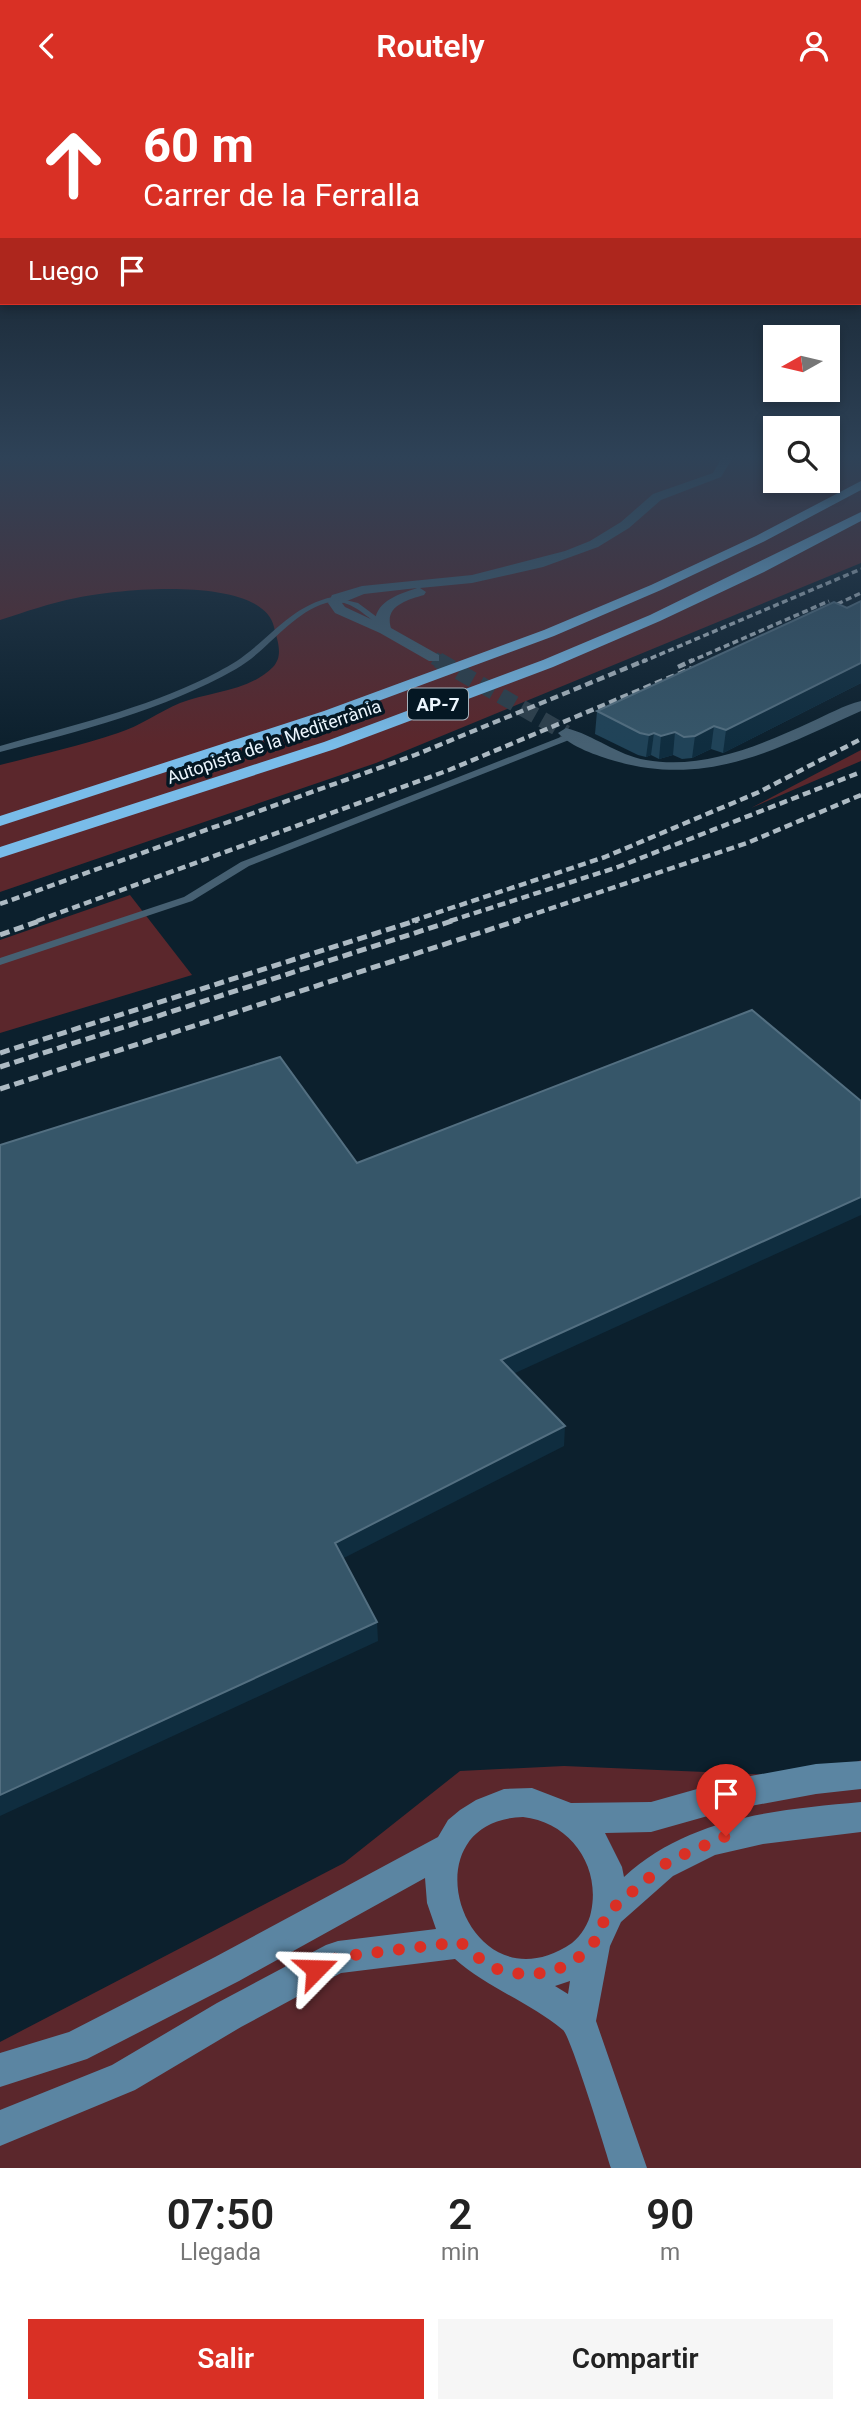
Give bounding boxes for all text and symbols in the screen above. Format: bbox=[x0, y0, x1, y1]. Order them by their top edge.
icon: back bbox=[28, 27, 66, 65]
text: Routely bbox=[376, 27, 485, 65]
icon: person bbox=[795, 27, 833, 65]
text: 60 m bbox=[143, 117, 254, 174]
icon: ahead bbox=[28, 119, 119, 210]
text: Carrer de la Ferralla bbox=[143, 176, 420, 214]
icon: arrive bbox=[113, 252, 151, 290]
text: Luego bbox=[28, 256, 99, 286]
north arrow bbox=[763, 325, 840, 403]
map controls bbox=[763, 325, 840, 493]
button: search bbox=[763, 416, 840, 493]
road number: AP-7 bbox=[408, 689, 468, 719]
street label: Autopista de la Mediterrània bbox=[164, 695, 384, 788]
pin bbox=[696, 1764, 756, 1836]
icon: arrive bbox=[707, 1775, 745, 1813]
position arrow bbox=[279, 1932, 353, 2006]
text: 07:50 bbox=[167, 2190, 274, 2239]
text: 2 bbox=[448, 2190, 472, 2239]
text: 90 bbox=[646, 2190, 694, 2239]
text: Llegada bbox=[180, 2239, 261, 2266]
text: min bbox=[441, 2239, 479, 2266]
text: m bbox=[660, 2239, 680, 2266]
button: Salir bbox=[28, 2319, 424, 2399]
button: Compartir bbox=[438, 2319, 833, 2399]

